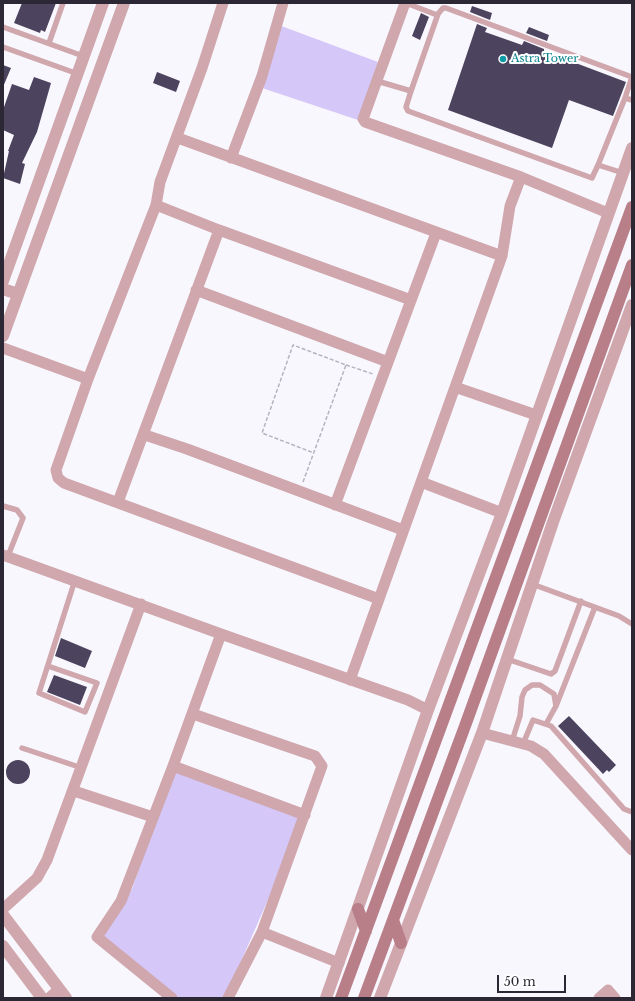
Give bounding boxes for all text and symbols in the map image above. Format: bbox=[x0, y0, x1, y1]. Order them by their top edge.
place label: Astra Tower bbox=[511, 52, 578, 66]
marker: Astra Tower bbox=[498, 54, 508, 64]
scale bar bbox=[499, 967, 568, 993]
text: 50 m bbox=[504, 974, 536, 989]

